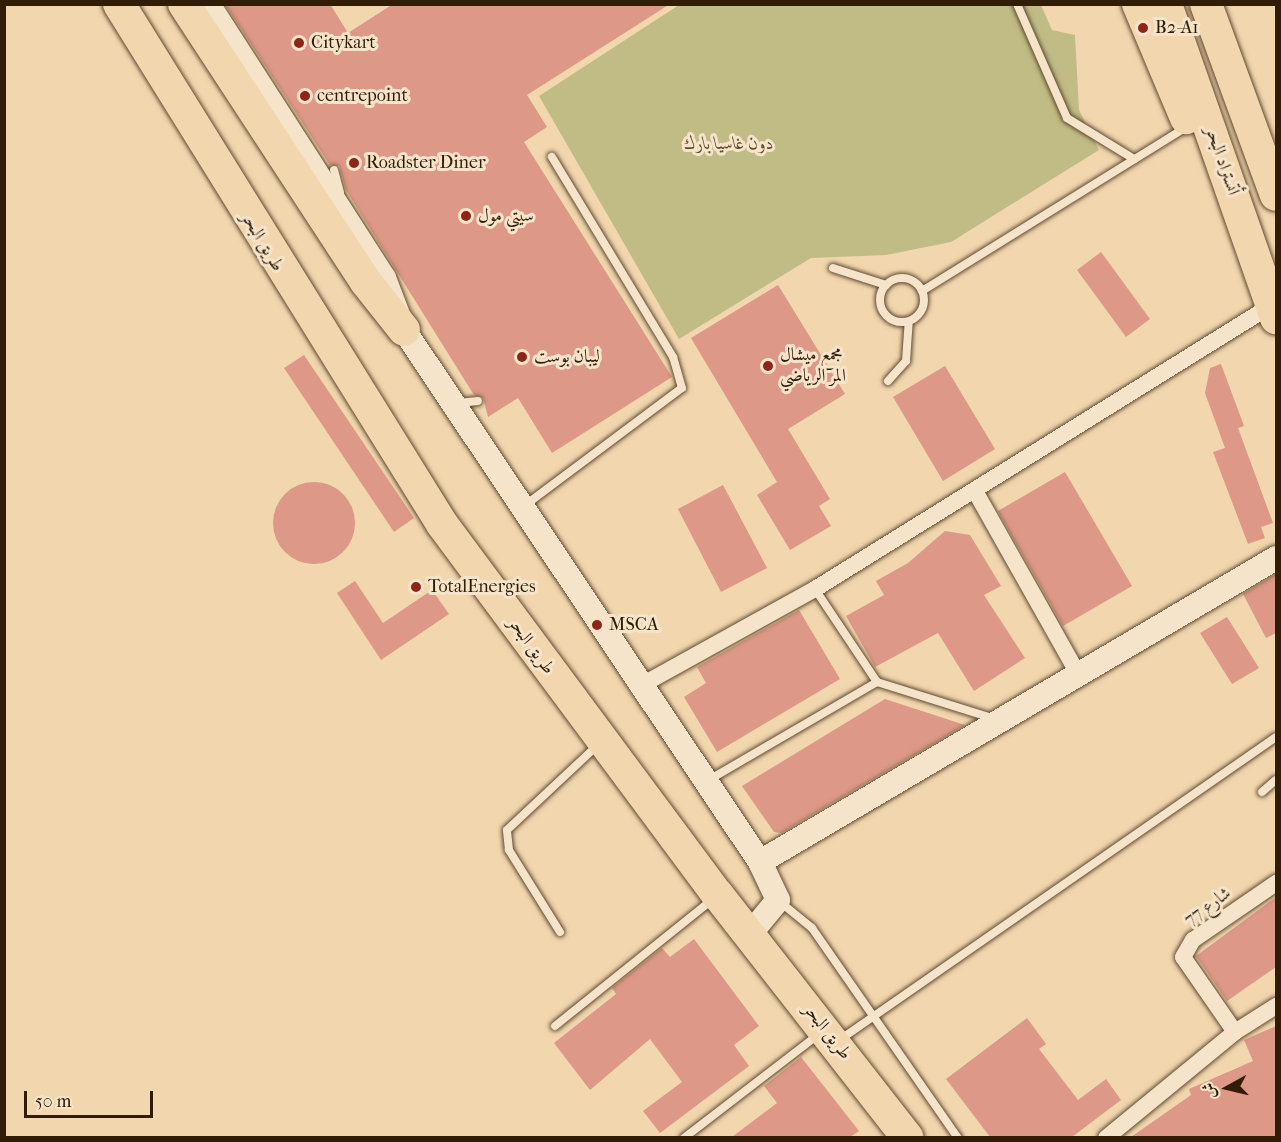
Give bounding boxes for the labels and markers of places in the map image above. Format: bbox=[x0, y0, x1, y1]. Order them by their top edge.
place label: B2-A1 bbox=[1155, 17, 1199, 39]
marker: B2-A1 bbox=[1136, 21, 1150, 35]
place label: Citykart bbox=[311, 32, 376, 54]
marker: Citykart bbox=[292, 36, 306, 50]
place label: centrepoint bbox=[317, 85, 408, 107]
marker: centrepoint bbox=[298, 89, 312, 103]
place label: Roadster Diner bbox=[366, 152, 486, 174]
marker: Roadster Diner bbox=[347, 156, 361, 170]
place label: سيتي مول bbox=[478, 205, 534, 227]
marker: سيتي مول bbox=[459, 209, 473, 223]
place label: مجمع ميشال المر الرياضي bbox=[780, 345, 846, 388]
place label: ليبان بوست bbox=[534, 346, 600, 368]
marker: ليبان بوست bbox=[515, 350, 529, 364]
marker: مجمع ميشال المر الرياضي bbox=[761, 359, 775, 373]
place label: TotalEnergies bbox=[428, 576, 536, 598]
marker: TotalEnergies bbox=[409, 580, 423, 594]
place label: MSCA bbox=[609, 614, 659, 636]
marker: MSCA bbox=[590, 618, 604, 632]

